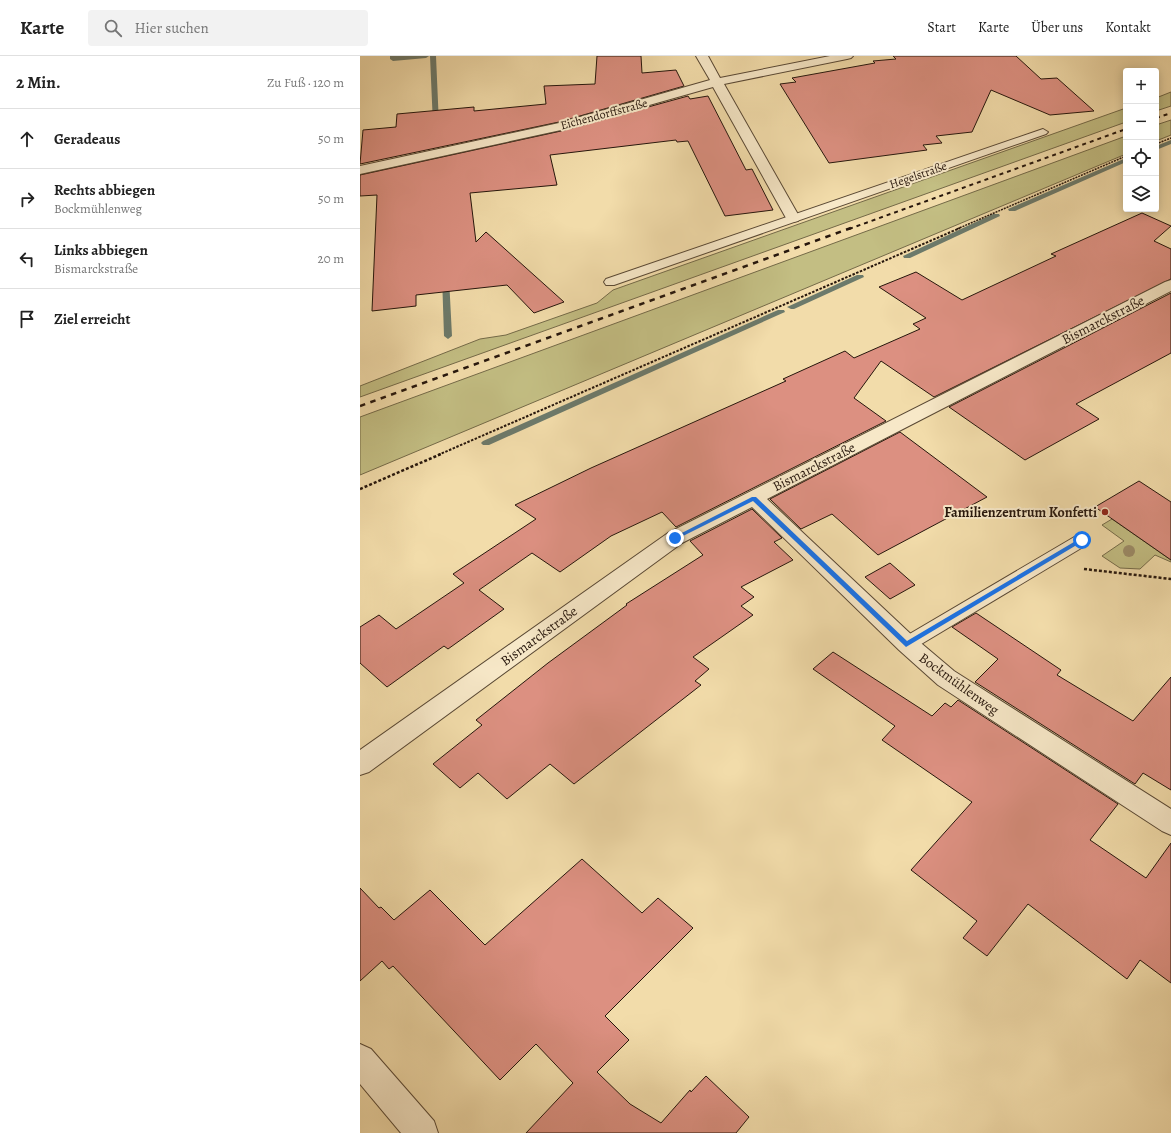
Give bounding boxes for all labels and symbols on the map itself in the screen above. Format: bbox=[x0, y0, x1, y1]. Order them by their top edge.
street label: Eichendorffstraße bbox=[559, 95, 649, 133]
street label: Hegelstraße bbox=[887, 158, 949, 192]
street label: Bismarckstraße bbox=[1058, 291, 1148, 349]
street label: Bismarckstraße bbox=[769, 438, 859, 496]
place label: Familienzentrum Konfetti bbox=[944, 503, 1097, 522]
marker: Familienzentrum Konfetti bbox=[1100, 507, 1110, 517]
route end bbox=[666, 529, 684, 547]
route start bbox=[1073, 531, 1091, 549]
street label: Bismarckstraße bbox=[497, 602, 581, 670]
street label: Bockmühlenweg bbox=[915, 648, 1003, 720]

